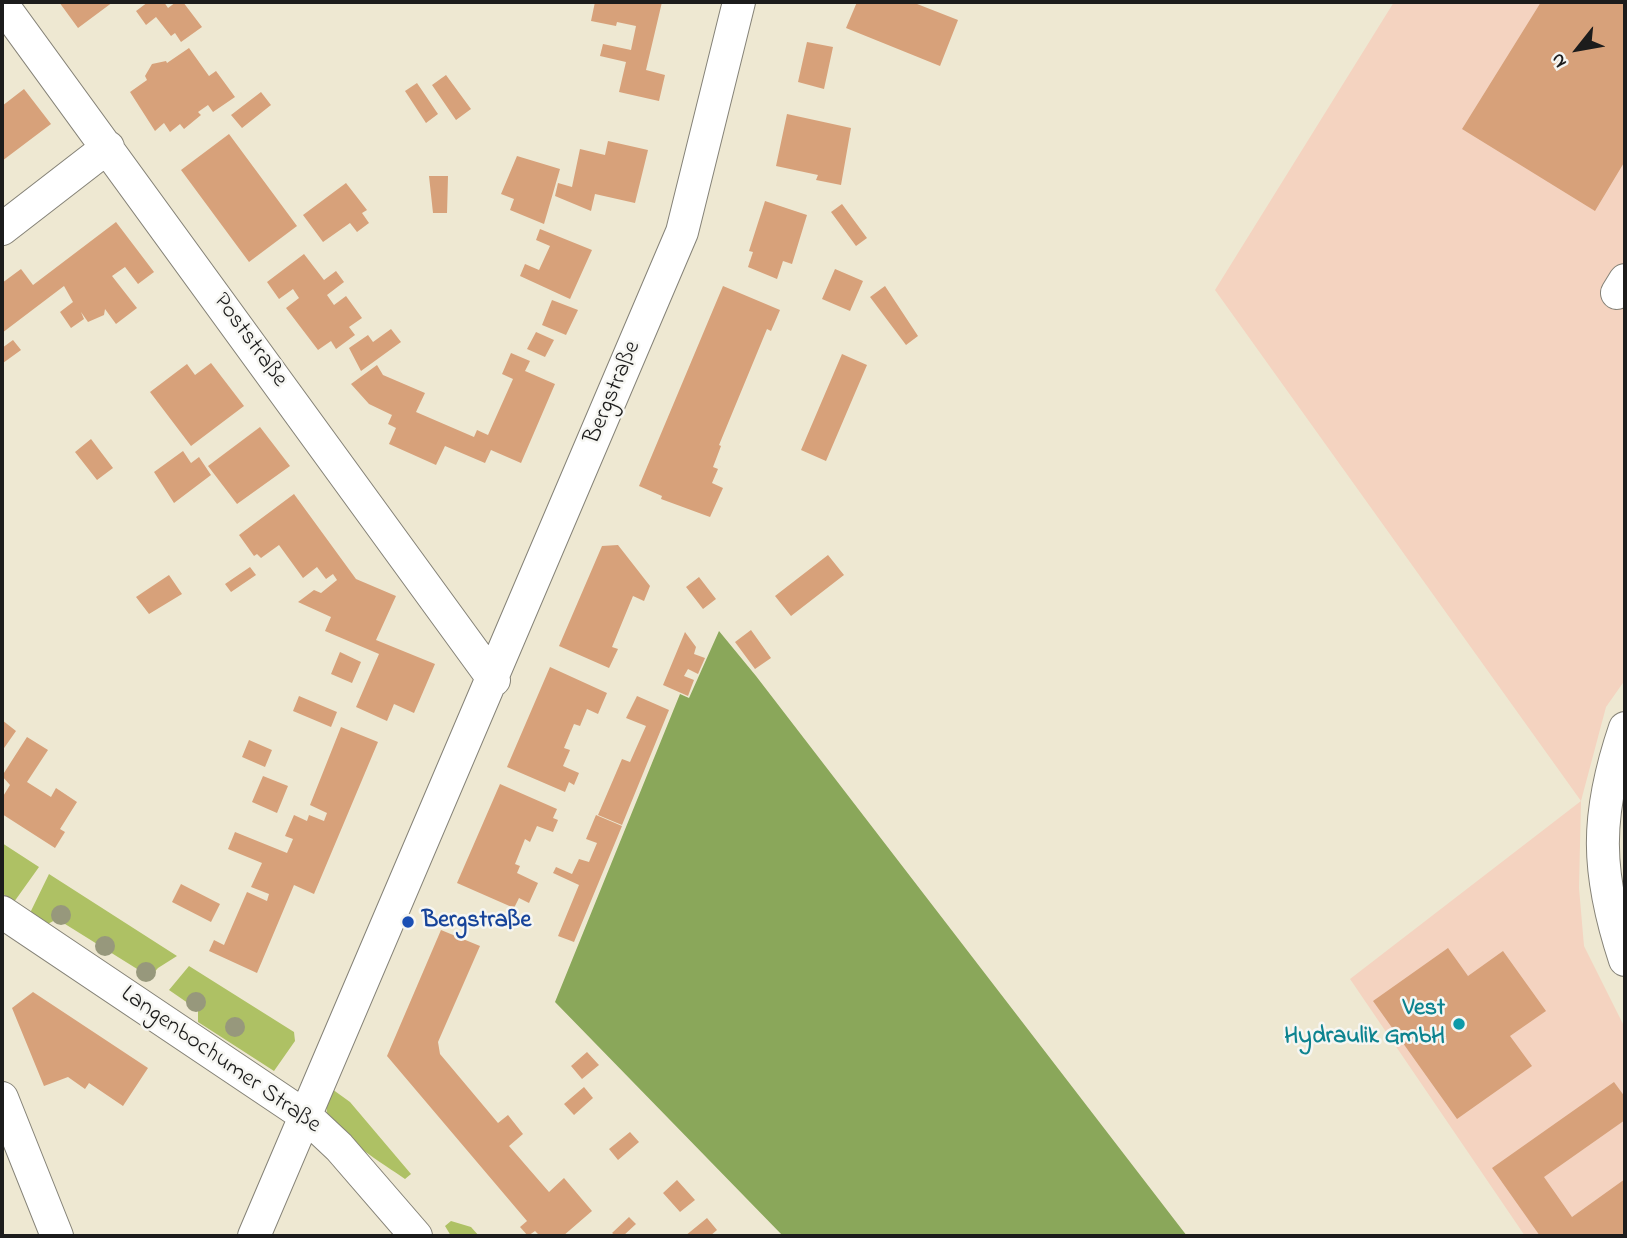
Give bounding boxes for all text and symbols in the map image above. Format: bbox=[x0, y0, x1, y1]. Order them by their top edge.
north arrow bbox=[1543, 14, 1613, 84]
text: N bbox=[1545, 48, 1574, 73]
street label: Poststraße bbox=[205, 288, 293, 394]
street label: Bergstraße bbox=[579, 337, 649, 449]
place label: Bergstraße bbox=[422, 908, 531, 936]
marker: Bergstraße bbox=[400, 914, 416, 930]
street label: Langenbochumer Straße bbox=[114, 981, 326, 1141]
place label: Vest Hydraulik GmbH bbox=[1284, 996, 1445, 1052]
marker: Vest Hydraulik GmbH bbox=[1451, 1016, 1467, 1032]

